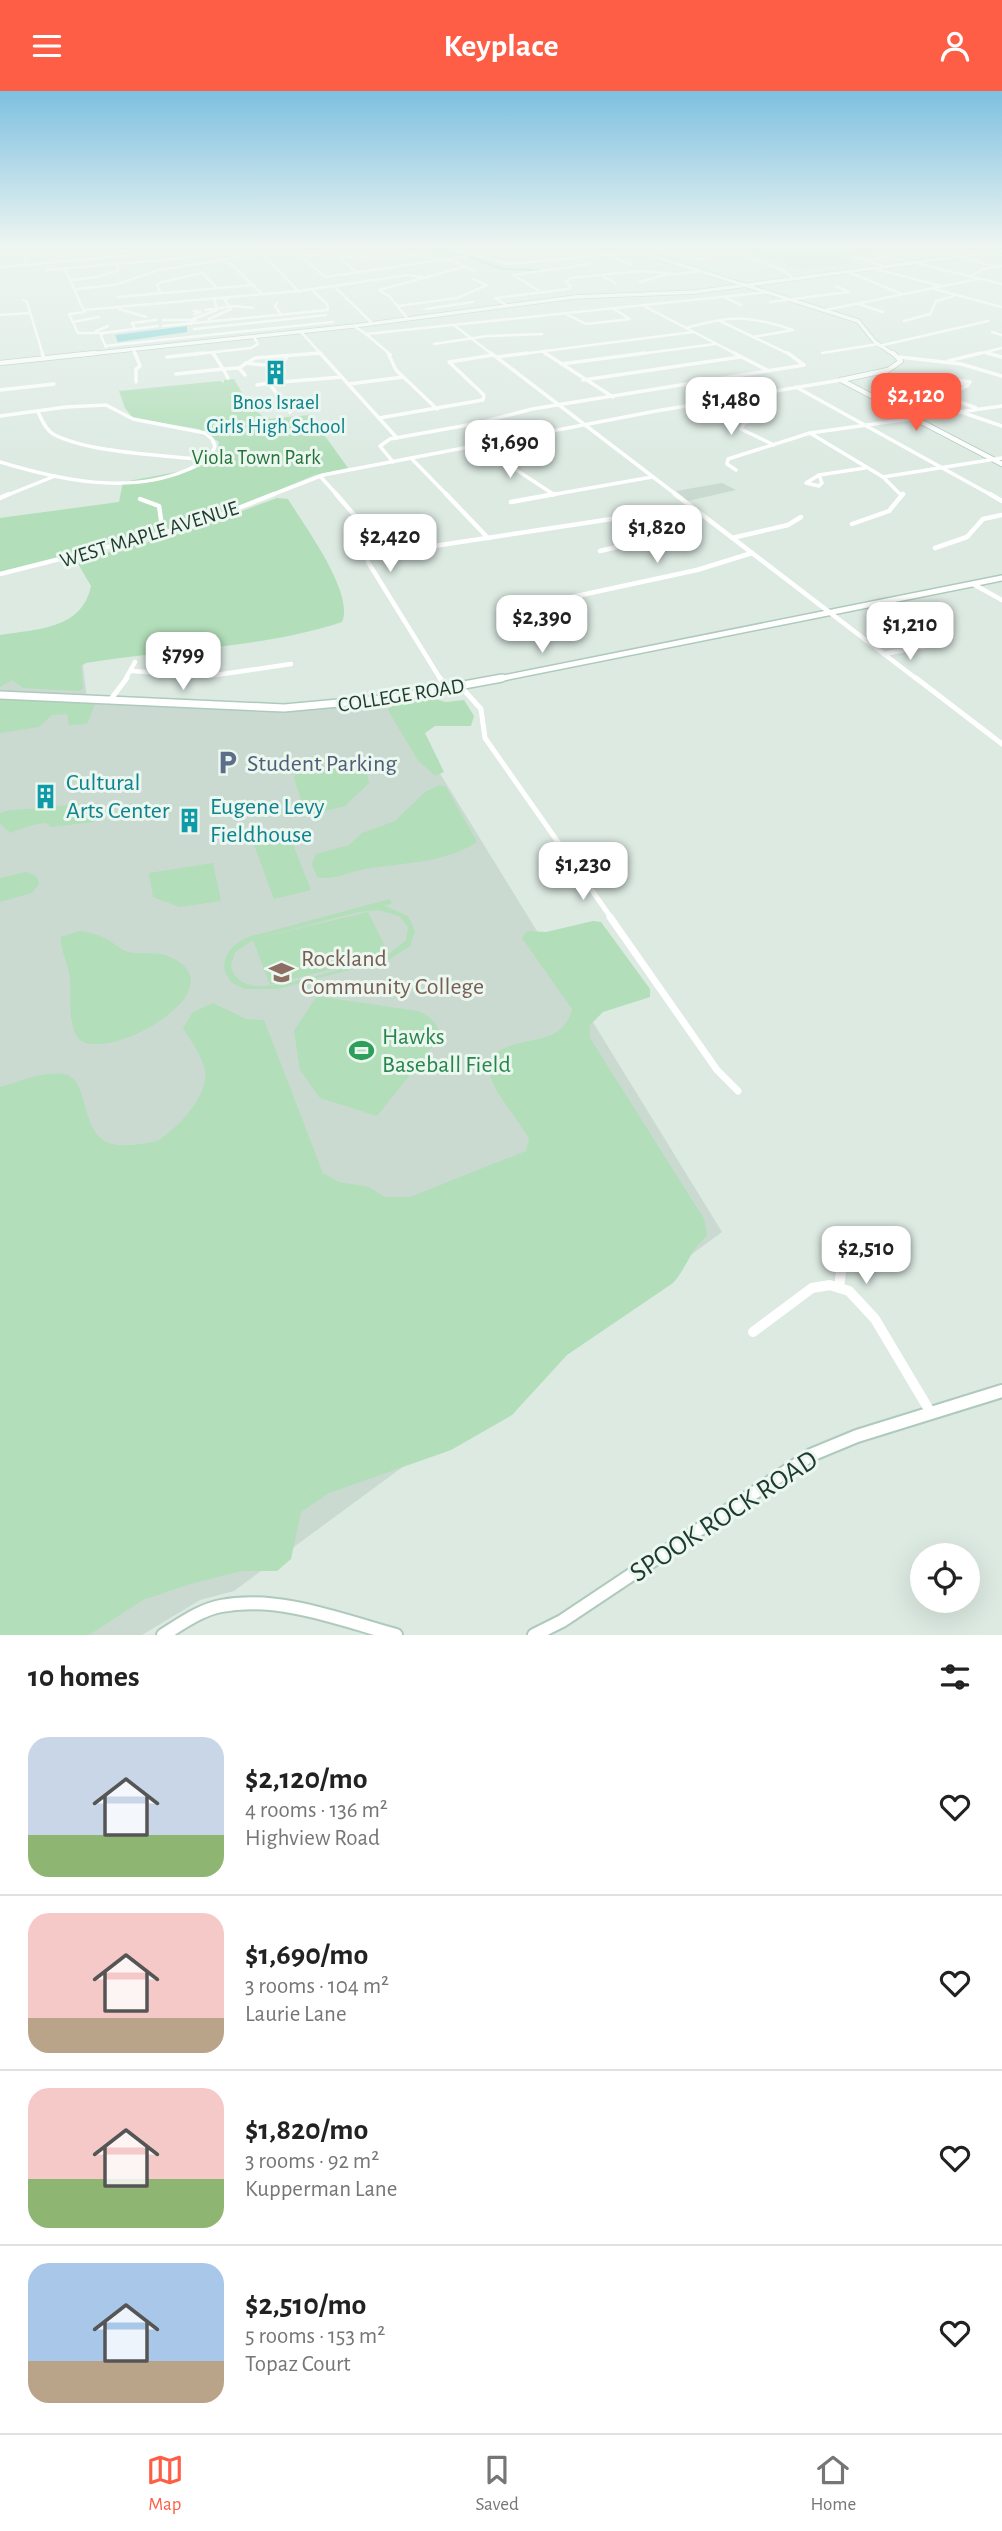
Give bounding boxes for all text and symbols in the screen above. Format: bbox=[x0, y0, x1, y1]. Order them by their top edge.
icon: menu bbox=[28, 27, 66, 65]
icon: person bbox=[936, 27, 974, 65]
text: Keyplace bbox=[443, 30, 559, 62]
building icon: Bnos Israel Girls High School bbox=[262, 359, 290, 387]
pin: $2,120 bbox=[859, 373, 973, 433]
pin: $1,480 bbox=[674, 377, 788, 437]
text: $2,120 bbox=[887, 384, 945, 407]
text: $1,480 bbox=[702, 388, 760, 411]
place label: Bnos Israel Girls High School bbox=[206, 392, 346, 437]
pin: $1,690 bbox=[453, 421, 567, 480]
text: $1,690 bbox=[481, 431, 539, 454]
park label: Viola Town Park bbox=[191, 447, 321, 468]
street label: WEST MAPLE AVENUE bbox=[57, 497, 241, 572]
pin: $1,820 bbox=[600, 505, 714, 565]
pin: $2,420 bbox=[333, 515, 447, 574]
text: $1,820 bbox=[628, 516, 686, 539]
text: $2,420 bbox=[360, 525, 420, 548]
pin: $2,390 bbox=[485, 595, 599, 655]
pin: $1,210 bbox=[853, 603, 967, 662]
text: $2,390 bbox=[512, 606, 572, 629]
text: $1,210 bbox=[883, 613, 938, 636]
pin: $799 bbox=[142, 633, 224, 692]
text: $799 bbox=[162, 643, 204, 666]
street label: COLLEGE ROAD bbox=[336, 675, 466, 716]
parking icon: Student Parking bbox=[213, 749, 241, 777]
place label: Student Parking bbox=[247, 752, 397, 776]
place label: Cultural Arts Center bbox=[66, 771, 170, 823]
building icon: Cultural Arts Center bbox=[32, 782, 60, 810]
place label: Eugene Levy Fieldhouse bbox=[210, 795, 325, 847]
building icon: Eugene Levy Fieldhouse bbox=[176, 806, 204, 834]
pin: $1,230 bbox=[526, 843, 640, 902]
text: $1,230 bbox=[555, 853, 611, 876]
place label: Rockland Community College bbox=[301, 947, 484, 999]
school or university icon: Rockland Community College bbox=[267, 958, 295, 986]
place label: Hawks Baseball Field bbox=[382, 1025, 511, 1077]
sports icon: Hawks Baseball Field bbox=[348, 1036, 376, 1064]
pin: $2,510 bbox=[809, 1227, 923, 1286]
text: $2,510 bbox=[838, 1237, 894, 1260]
street label: SPOOK ROCK ROAD bbox=[625, 1446, 823, 1588]
map controls bbox=[910, 1543, 980, 1613]
button: locate bbox=[910, 1543, 980, 1613]
icon: filters bbox=[936, 1658, 974, 1696]
text: 10 homes bbox=[28, 1662, 139, 1692]
text: $2,120/mo bbox=[245, 1764, 368, 1794]
icon: home bbox=[84, 1765, 168, 1849]
icon: heart bbox=[936, 1788, 974, 1826]
text: 4 rooms · 136 m² bbox=[245, 1799, 388, 1822]
text: Highview Road bbox=[245, 1827, 380, 1850]
text: $1,690/mo bbox=[245, 1940, 368, 1970]
icon: home bbox=[84, 1941, 168, 2025]
icon: heart bbox=[936, 1964, 974, 2002]
text: 3 rooms · 104 m² bbox=[245, 1975, 389, 1998]
text: Laurie Lane bbox=[245, 2003, 347, 2026]
text: $1,820/mo bbox=[245, 2115, 368, 2145]
icon: home bbox=[84, 2116, 168, 2200]
icon: heart bbox=[936, 2139, 974, 2177]
text: 3 rooms · 92 m² bbox=[245, 2150, 379, 2173]
text: Kupperman Lane bbox=[245, 2178, 397, 2201]
text: $2,510/mo bbox=[245, 2290, 366, 2320]
icon: home bbox=[84, 2291, 168, 2375]
icon: heart bbox=[936, 2314, 974, 2352]
text: 5 rooms · 153 m² bbox=[245, 2325, 385, 2348]
text: Topaz Court bbox=[245, 2353, 351, 2376]
tab: Map bbox=[146, 2451, 184, 2516]
tab: Saved bbox=[475, 2451, 519, 2516]
tab: Home bbox=[810, 2451, 856, 2516]

